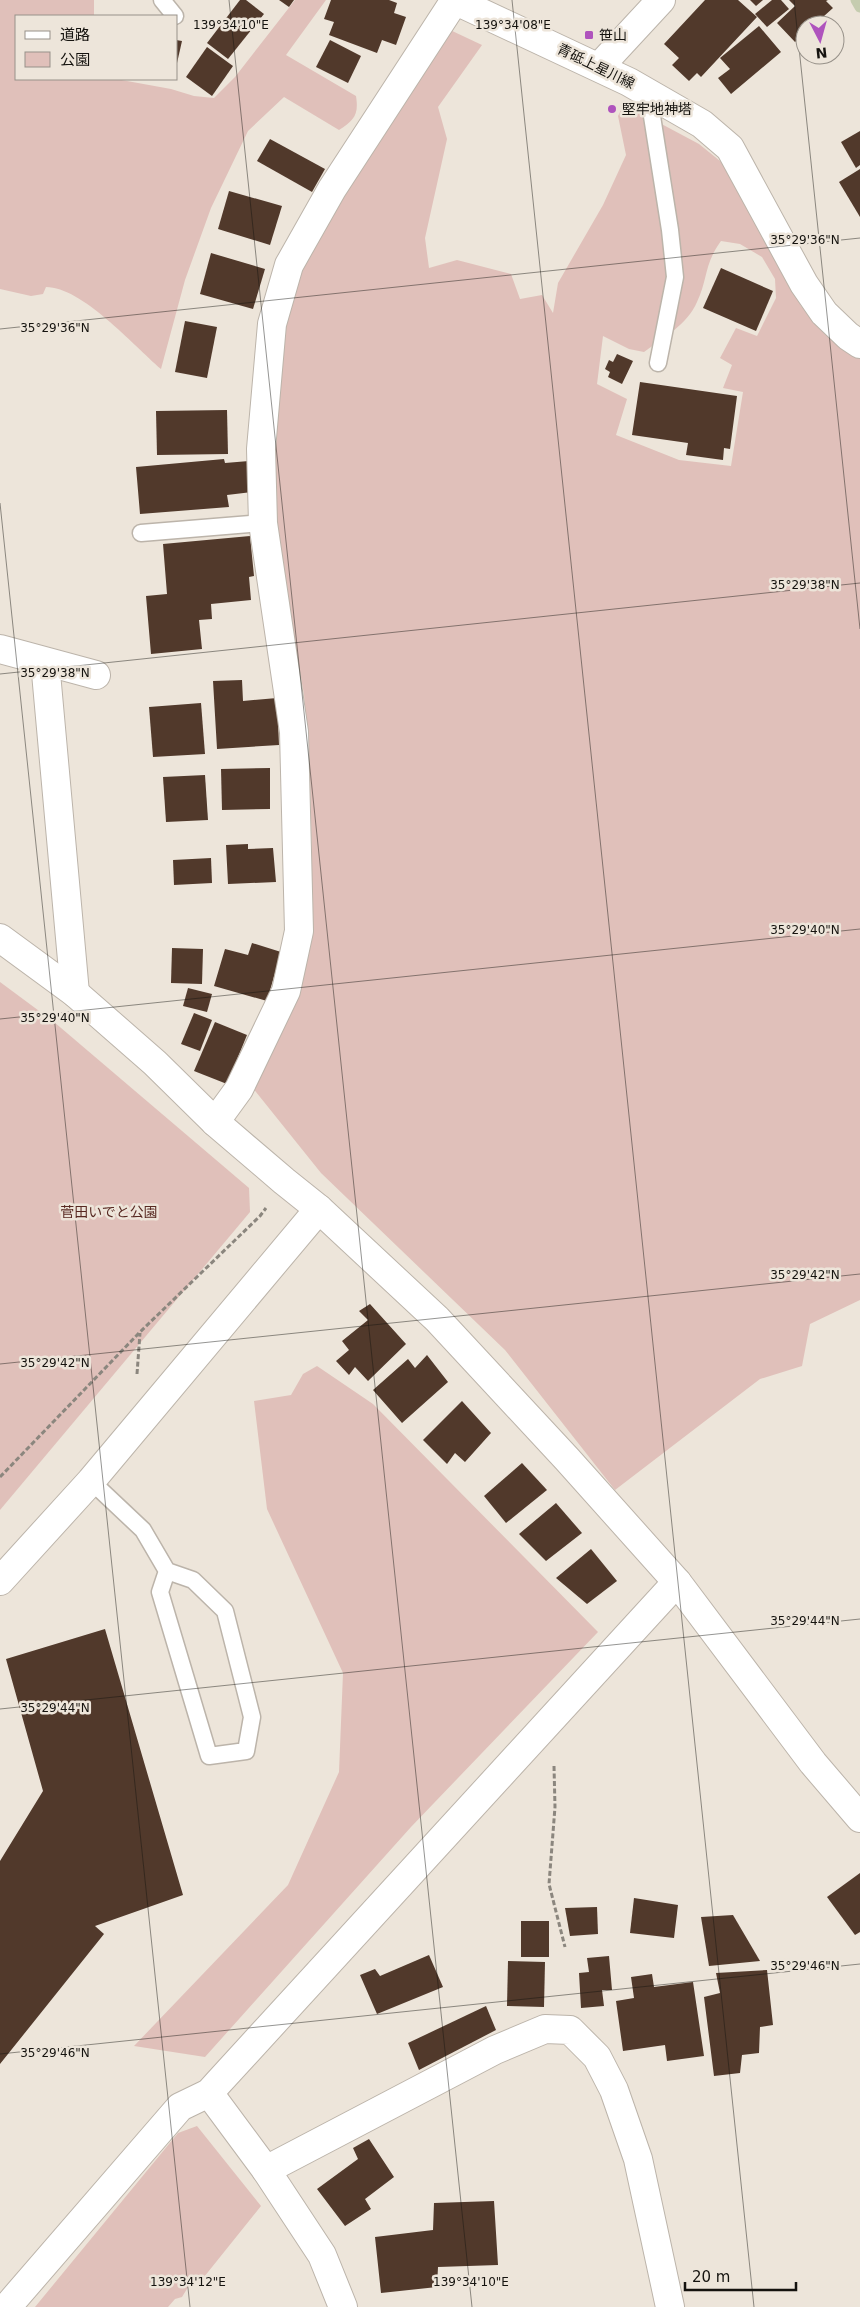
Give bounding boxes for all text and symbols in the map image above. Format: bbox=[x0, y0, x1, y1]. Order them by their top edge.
legend bbox=[15, 15, 178, 80]
north arrow bbox=[795, 15, 845, 65]
text: 139°34'10"E bbox=[193, 18, 269, 32]
text: 139°34'08"E bbox=[475, 18, 551, 32]
text: 道路 bbox=[60, 26, 90, 44]
place label: 笹山 bbox=[599, 27, 627, 43]
marker: 笹山 bbox=[583, 29, 595, 41]
street label: 青砥上星川線 bbox=[555, 40, 637, 92]
text: N bbox=[815, 44, 828, 61]
text: 公園 bbox=[60, 51, 90, 69]
place label: 堅牢地神塔 bbox=[622, 101, 692, 117]
marker: 堅牢地神塔 bbox=[606, 103, 618, 115]
text: 35°29'36"N bbox=[770, 233, 840, 247]
text: 35°29'36"N bbox=[20, 321, 90, 335]
text: 35°29'38"N bbox=[770, 578, 840, 592]
text: 35°29'38"N bbox=[20, 666, 90, 680]
text: 35°29'40"N bbox=[770, 923, 840, 937]
text: 35°29'40"N bbox=[20, 1011, 90, 1025]
park label: 菅田いでと公園 bbox=[60, 1204, 158, 1220]
text: 35°29'42"N bbox=[770, 1268, 840, 1282]
text: 35°29'42"N bbox=[20, 1356, 90, 1370]
text: 35°29'44"N bbox=[770, 1614, 840, 1628]
text: 35°29'44"N bbox=[20, 1701, 90, 1715]
text: 35°29'46"N bbox=[770, 1959, 840, 1973]
text: 35°29'46"N bbox=[20, 2046, 90, 2060]
scale bar bbox=[685, 2260, 796, 2292]
text: 20 m bbox=[692, 2268, 730, 2286]
text: 139°34'12"E bbox=[150, 2275, 226, 2289]
text: 139°34'10"E bbox=[433, 2275, 509, 2289]

